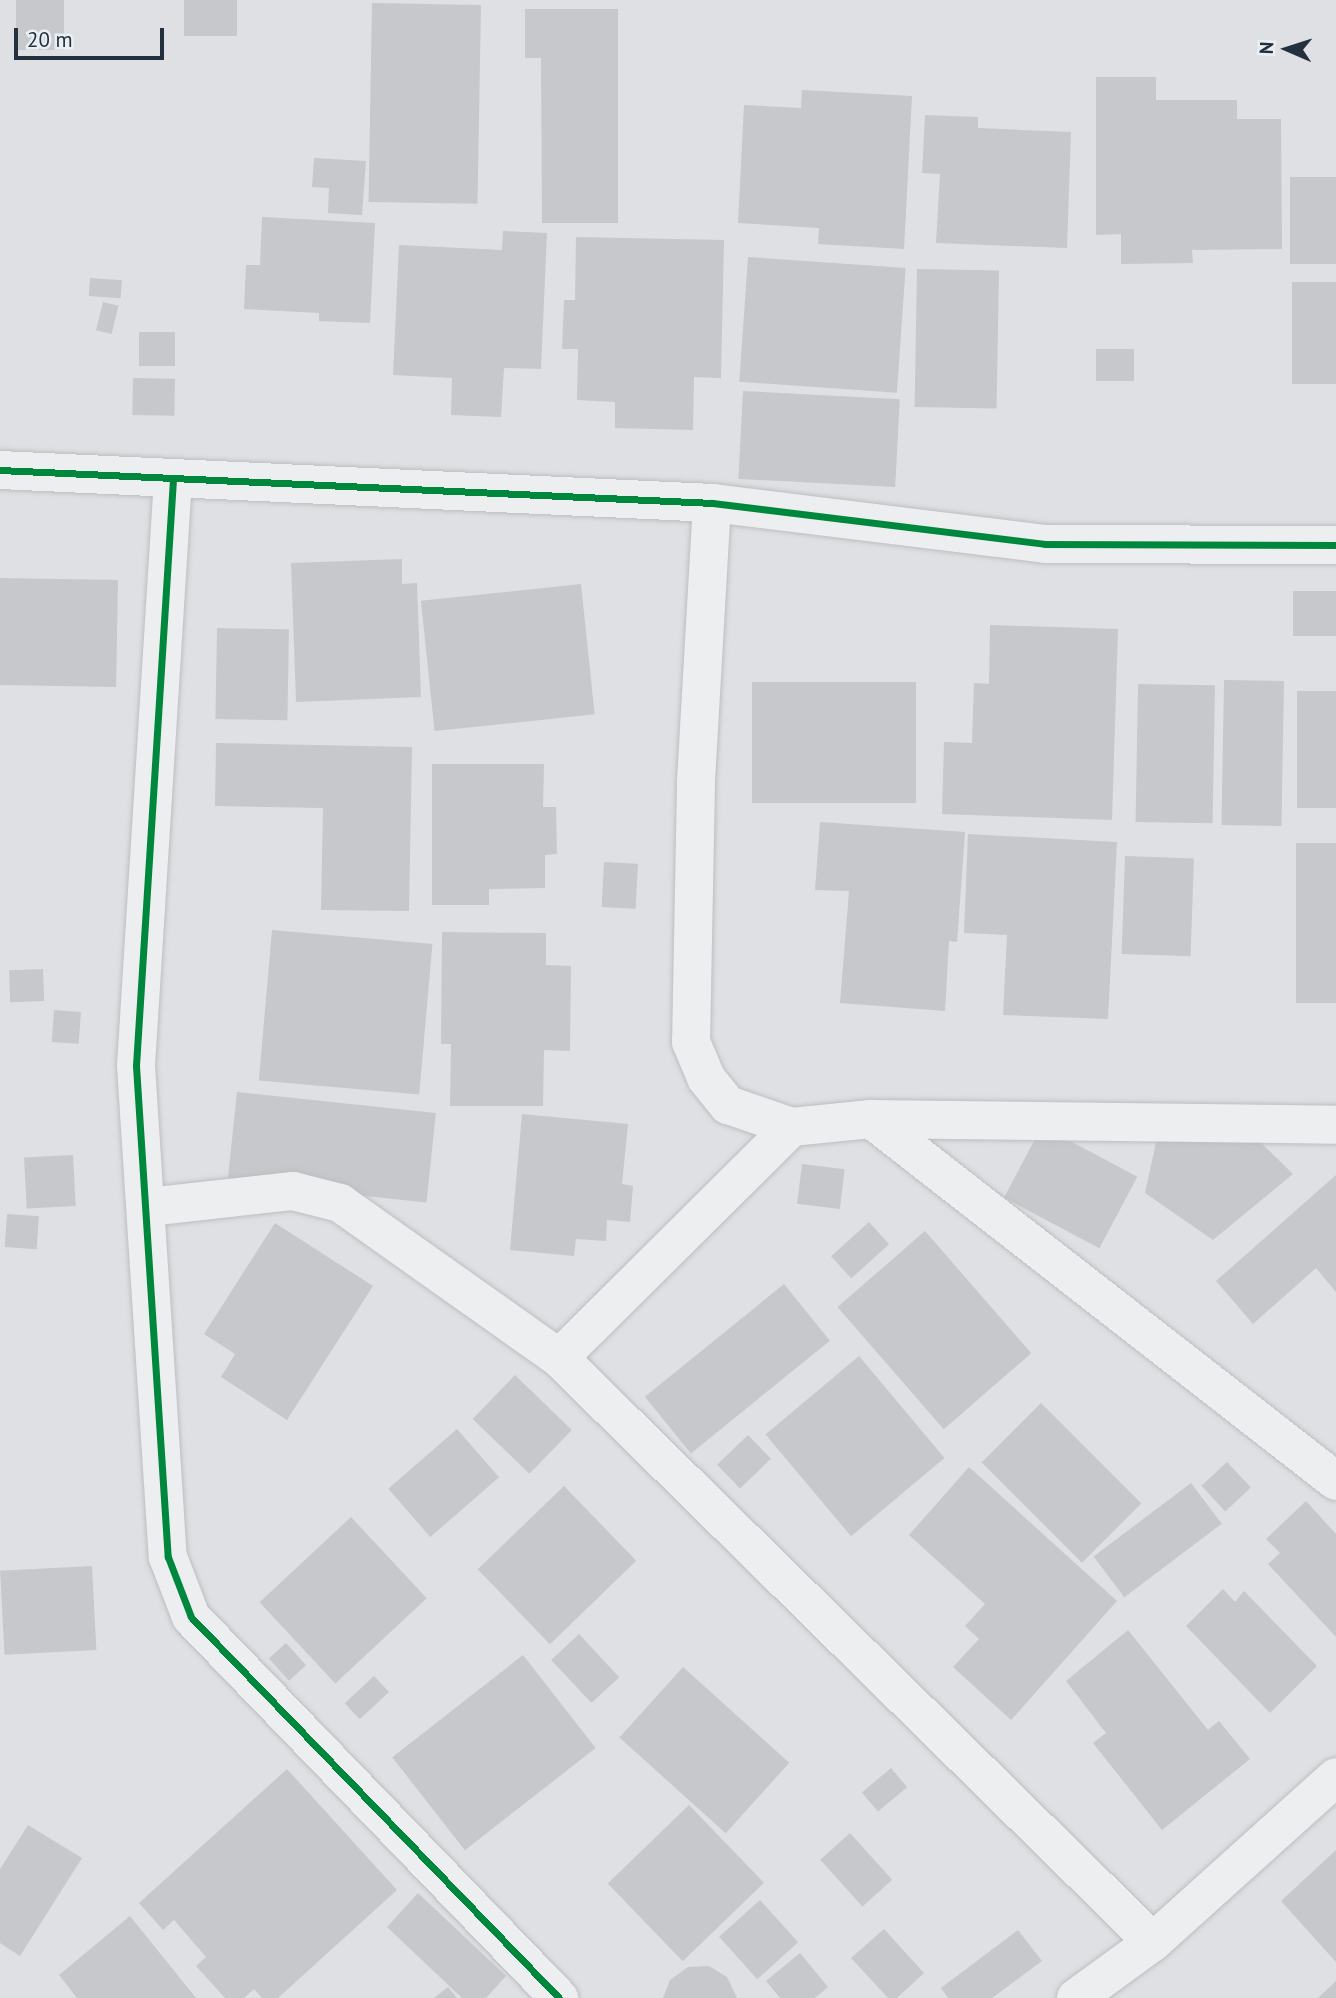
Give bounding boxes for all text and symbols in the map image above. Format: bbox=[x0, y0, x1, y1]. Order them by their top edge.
scale bar bbox=[18, 14, 168, 58]
north arrow bbox=[1252, 14, 1322, 84]
text: 20 m bbox=[27, 26, 73, 53]
text: N bbox=[1254, 41, 1278, 55]

